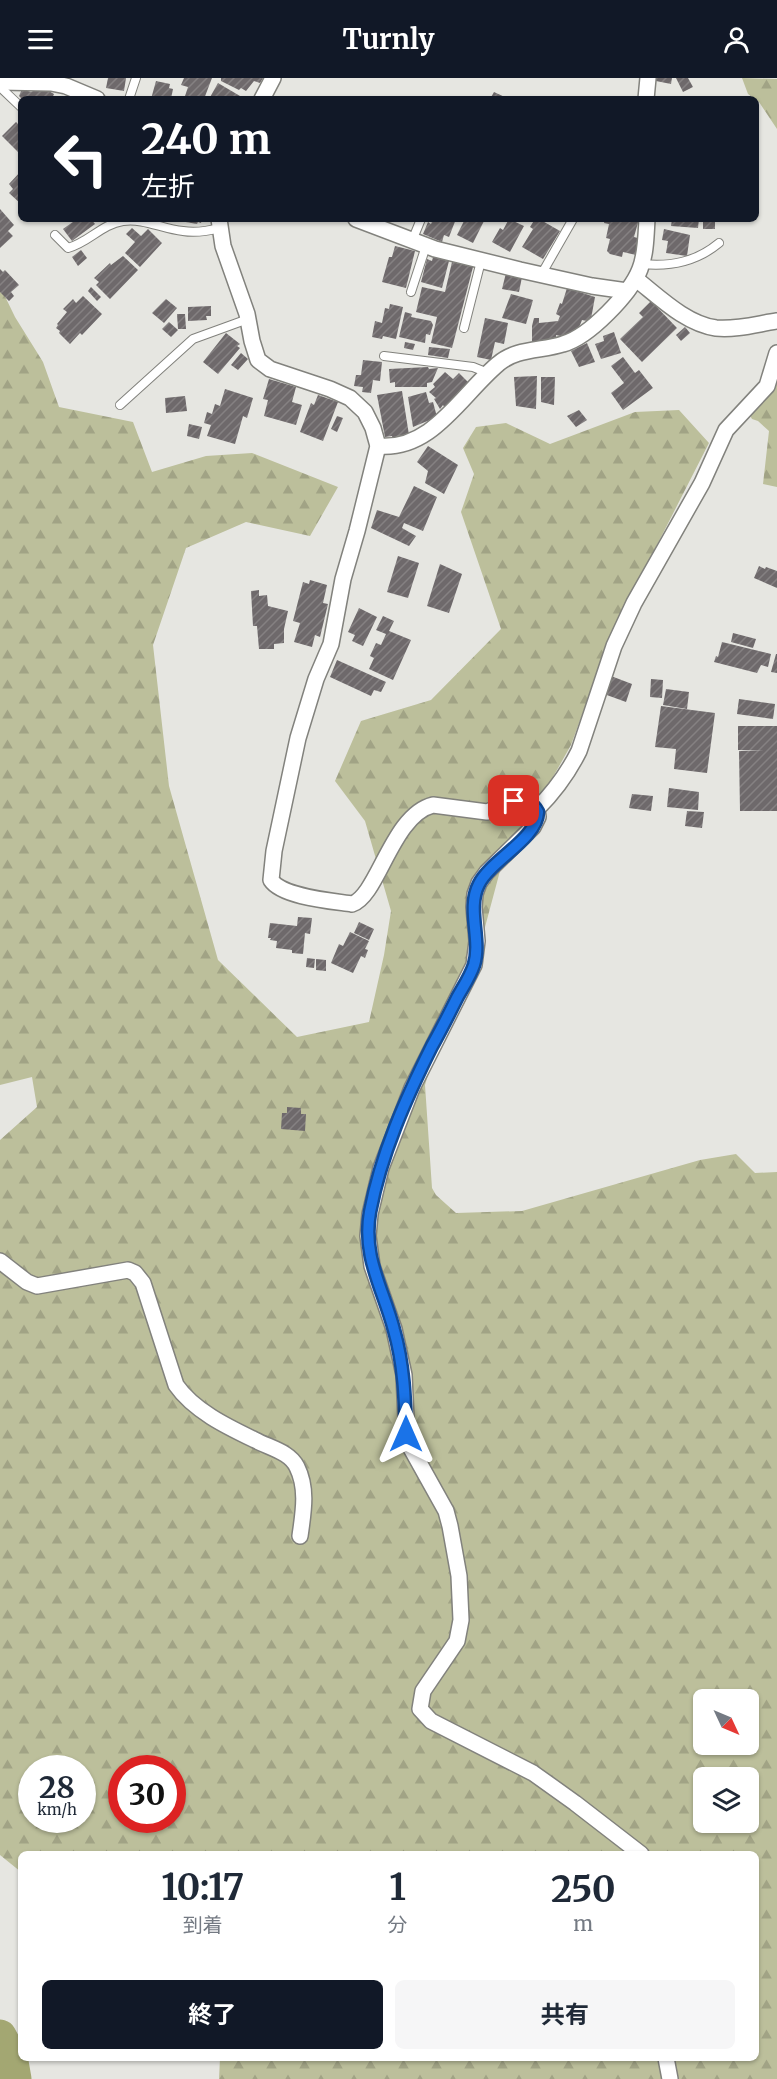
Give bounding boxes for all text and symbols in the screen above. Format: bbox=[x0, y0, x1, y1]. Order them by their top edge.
text: Turnly bbox=[343, 22, 434, 56]
icon: menu bbox=[24, 23, 57, 56]
icon: person bbox=[720, 23, 753, 56]
text: 240 m bbox=[141, 113, 271, 165]
icon: left bbox=[42, 120, 120, 198]
text: 左折 bbox=[141, 169, 195, 203]
pin bbox=[488, 775, 539, 826]
icon: arrive bbox=[497, 784, 530, 817]
position arrow bbox=[374, 1402, 438, 1466]
north arrow bbox=[693, 1689, 759, 1755]
map controls bbox=[693, 1689, 759, 1833]
speed limit sign: 30 bbox=[108, 1755, 186, 1833]
button: layers bbox=[693, 1767, 759, 1833]
text: 28 bbox=[39, 1768, 75, 1806]
text: km/h bbox=[37, 1800, 77, 1819]
text: 10:17 bbox=[161, 1865, 244, 1910]
text: 1 bbox=[389, 1865, 406, 1910]
text: 250 bbox=[551, 1867, 616, 1912]
text: m bbox=[573, 1911, 593, 1936]
text: 到着 bbox=[183, 1912, 223, 1937]
text: 分 bbox=[388, 1912, 408, 1937]
button: 終了 bbox=[42, 1980, 383, 2049]
button: 共有 bbox=[395, 1980, 735, 2049]

